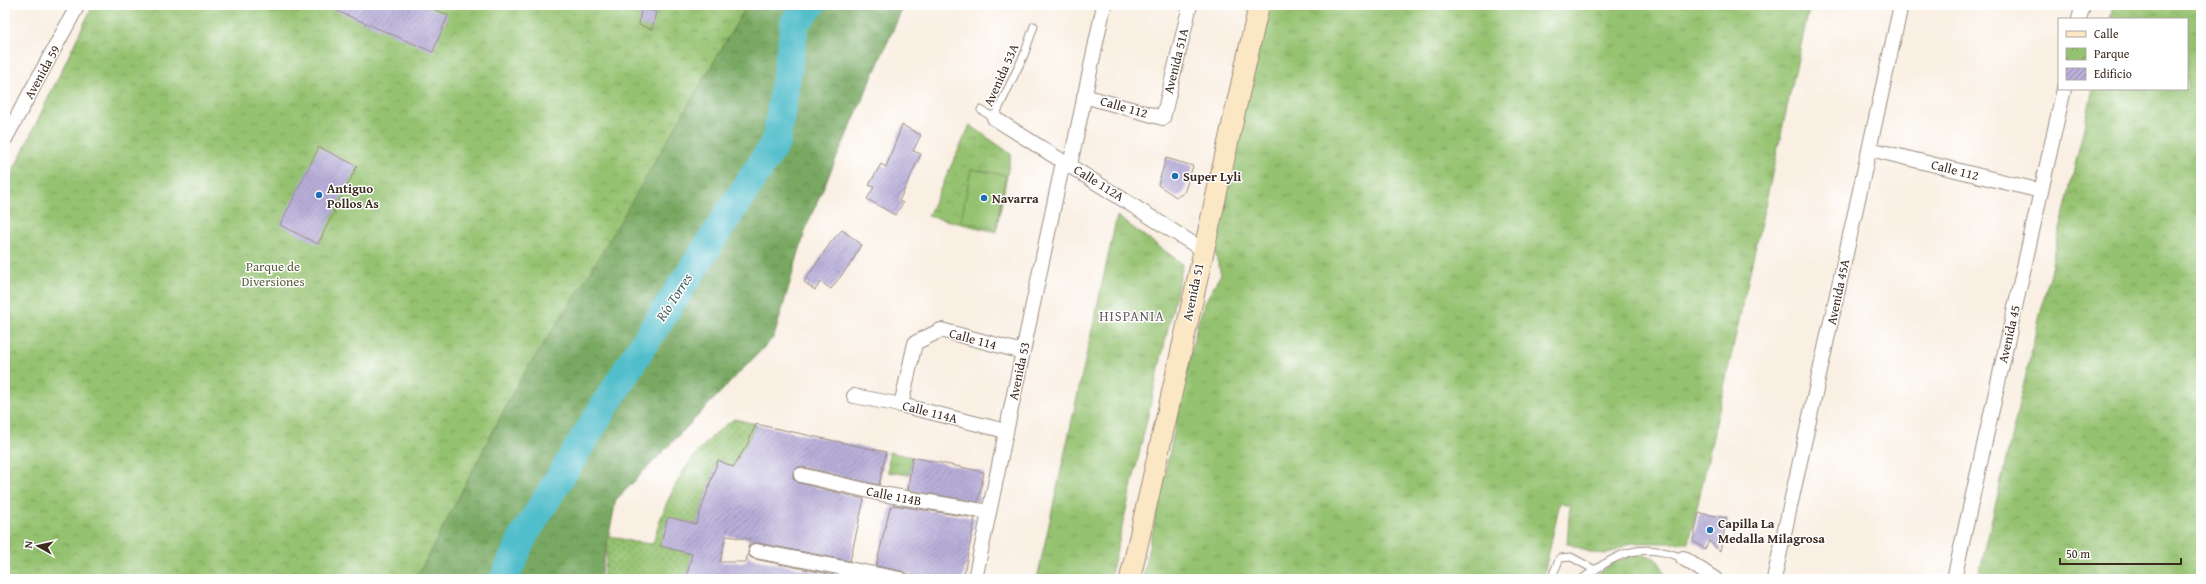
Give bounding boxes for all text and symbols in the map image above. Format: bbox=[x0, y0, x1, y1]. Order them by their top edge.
legend bbox=[2058, 18, 2188, 90]
text: Calle bbox=[2094, 25, 2119, 42]
street label: Avenida 51A bbox=[1159, 26, 1193, 96]
street label: Avenida 53A bbox=[979, 41, 1023, 109]
street label: Avenida 59 bbox=[19, 42, 65, 102]
text: Parque bbox=[2094, 45, 2130, 62]
text: Edificio bbox=[2094, 65, 2132, 82]
street label: Calle 112 bbox=[1098, 91, 1150, 123]
street label: Calle 112 bbox=[1929, 155, 1981, 185]
street label: Calle 112A bbox=[1070, 160, 1128, 206]
place label: Super Lyli bbox=[1183, 167, 1241, 186]
marker: Super Lyli bbox=[1170, 171, 1180, 181]
place label: Antiguo Pollos As bbox=[327, 179, 379, 213]
place label: Navarra bbox=[992, 189, 1039, 208]
marker: Antiguo Pollos As bbox=[314, 190, 324, 200]
marker: Navarra bbox=[979, 193, 989, 203]
park label: Parque de Diversiones bbox=[241, 257, 305, 291]
street label: Avenida 45A bbox=[1822, 257, 1854, 327]
street label: Avenida 51 bbox=[1178, 261, 1208, 323]
water label: Río Torres bbox=[650, 269, 697, 326]
street label: Avenida 45 bbox=[1993, 303, 2025, 365]
district label: HISPANIA bbox=[1099, 306, 1165, 326]
street label: Calle 114 bbox=[947, 324, 999, 354]
street label: Avenida 53 bbox=[1004, 340, 1034, 402]
street label: Calle 114A bbox=[900, 396, 960, 428]
street label: Calle 114B bbox=[865, 481, 923, 511]
place label: Capilla La Medalla Milagrosa bbox=[1718, 514, 1825, 548]
marker: Capilla La Medalla Milagrosa bbox=[1705, 525, 1715, 535]
north arrow bbox=[18, 526, 58, 566]
text: N bbox=[20, 539, 37, 549]
scale bar bbox=[2060, 540, 2181, 566]
text: 50 m bbox=[2066, 545, 2090, 562]

